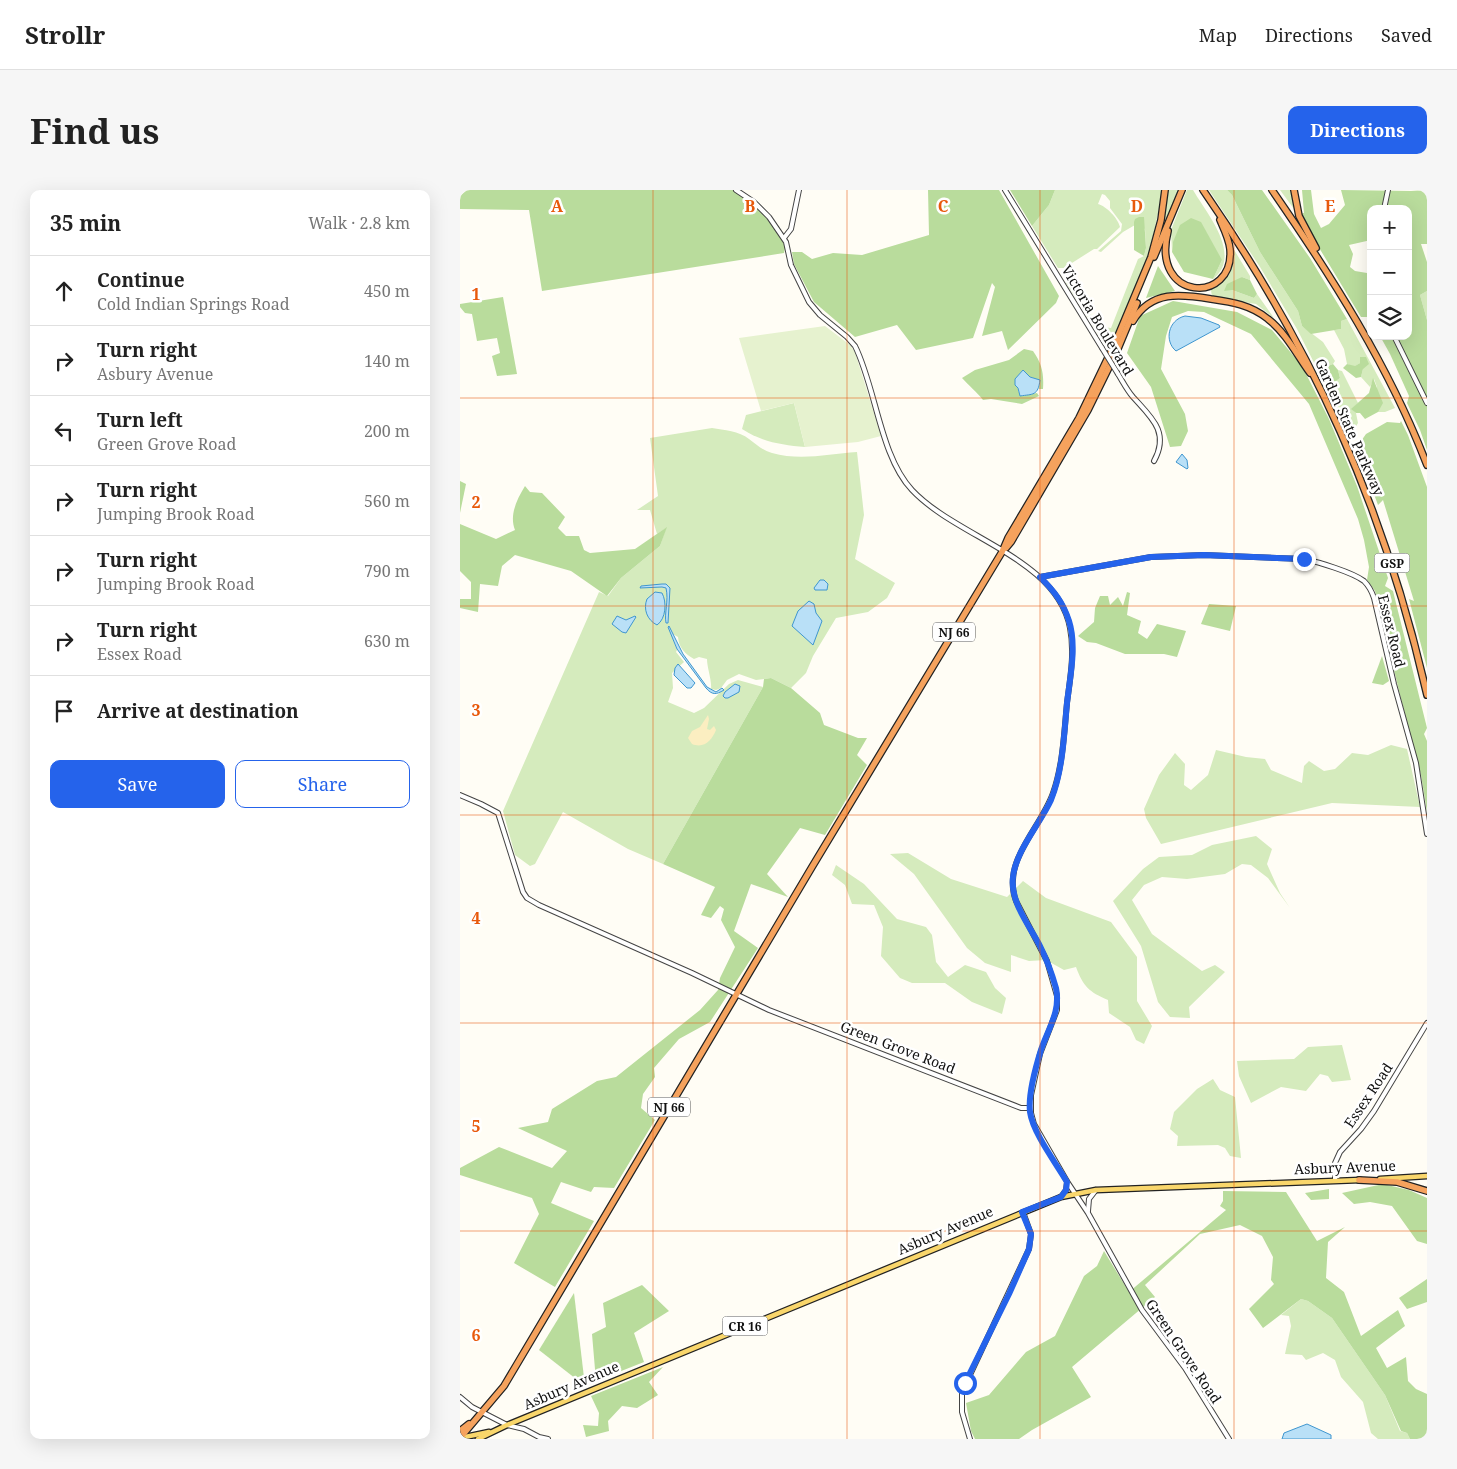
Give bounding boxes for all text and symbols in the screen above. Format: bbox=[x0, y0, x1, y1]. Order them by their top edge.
text: Strollr bbox=[25, 18, 105, 51]
text: Map bbox=[1199, 23, 1237, 47]
text: Directions bbox=[1265, 23, 1353, 47]
text: Saved bbox=[1381, 23, 1432, 47]
button: Directions bbox=[1288, 106, 1427, 154]
text: Find us bbox=[30, 107, 159, 154]
text: A bbox=[551, 195, 564, 217]
text: B bbox=[745, 195, 756, 217]
text: C bbox=[938, 195, 949, 217]
text: D bbox=[1131, 195, 1143, 217]
text: E bbox=[1325, 195, 1335, 217]
map controls bbox=[1367, 205, 1412, 340]
button: + bbox=[1367, 205, 1412, 250]
text: 35 min bbox=[50, 209, 121, 237]
text: Walk · 2.8 km bbox=[308, 212, 410, 234]
button: − bbox=[1367, 250, 1412, 295]
street label: Victoria Boulevard bbox=[1058, 261, 1139, 379]
text: Continue bbox=[97, 267, 185, 293]
icon: ahead bbox=[50, 277, 78, 305]
text: 450 m bbox=[364, 280, 410, 302]
text: 1 bbox=[471, 283, 481, 305]
text: Cold Indian Springs Road bbox=[97, 293, 290, 315]
button: layers bbox=[1367, 295, 1412, 340]
text: Turn right bbox=[97, 337, 197, 363]
icon: right bbox=[50, 347, 78, 375]
text: 140 m bbox=[364, 350, 410, 372]
street label: Garden State Parkway bbox=[1311, 355, 1389, 499]
text: Asbury Avenue bbox=[97, 363, 213, 385]
text: Turn left bbox=[97, 407, 183, 433]
icon: left bbox=[50, 417, 78, 445]
text: 200 m bbox=[364, 420, 410, 442]
text: Green Grove Road bbox=[97, 433, 236, 455]
text: Turn right bbox=[97, 477, 197, 503]
icon: right bbox=[50, 487, 78, 515]
text: 560 m bbox=[364, 490, 410, 512]
text: 2 bbox=[471, 491, 481, 513]
text: Jumping Brook Road bbox=[97, 503, 255, 525]
text: Turn right bbox=[97, 547, 197, 573]
route end bbox=[1293, 548, 1316, 571]
road number: GSP bbox=[1374, 553, 1410, 572]
icon: right bbox=[50, 557, 78, 585]
text: 790 m bbox=[364, 560, 410, 582]
text: Jumping Brook Road bbox=[97, 573, 255, 595]
street label: Essex Road bbox=[1374, 593, 1410, 670]
text: Turn right bbox=[97, 617, 197, 643]
road number: NJ 66 bbox=[933, 622, 975, 642]
icon: right bbox=[50, 627, 78, 655]
text: 630 m bbox=[364, 630, 410, 652]
text: Essex Road bbox=[97, 643, 182, 665]
icon: arrive bbox=[50, 697, 78, 725]
text: Arrive at destination bbox=[97, 698, 299, 724]
text: 3 bbox=[471, 699, 481, 721]
button: Save bbox=[50, 760, 225, 808]
button: Share bbox=[235, 760, 410, 808]
text: 4 bbox=[471, 907, 481, 929]
street label: Green Grove Road bbox=[838, 1016, 959, 1078]
street label: Essex Road bbox=[1339, 1059, 1397, 1131]
road number: NJ 66 bbox=[648, 1098, 690, 1116]
text: 5 bbox=[471, 1115, 481, 1137]
street label: Asbury Avenue bbox=[1294, 1156, 1396, 1178]
street label: Asbury Avenue bbox=[894, 1201, 996, 1259]
street label: Green Grove Road bbox=[1142, 1295, 1226, 1407]
road number: CR 16 bbox=[722, 1316, 768, 1336]
text: 6 bbox=[471, 1324, 481, 1346]
street label: Asbury Avenue bbox=[520, 1356, 622, 1414]
route start bbox=[954, 1372, 977, 1395]

